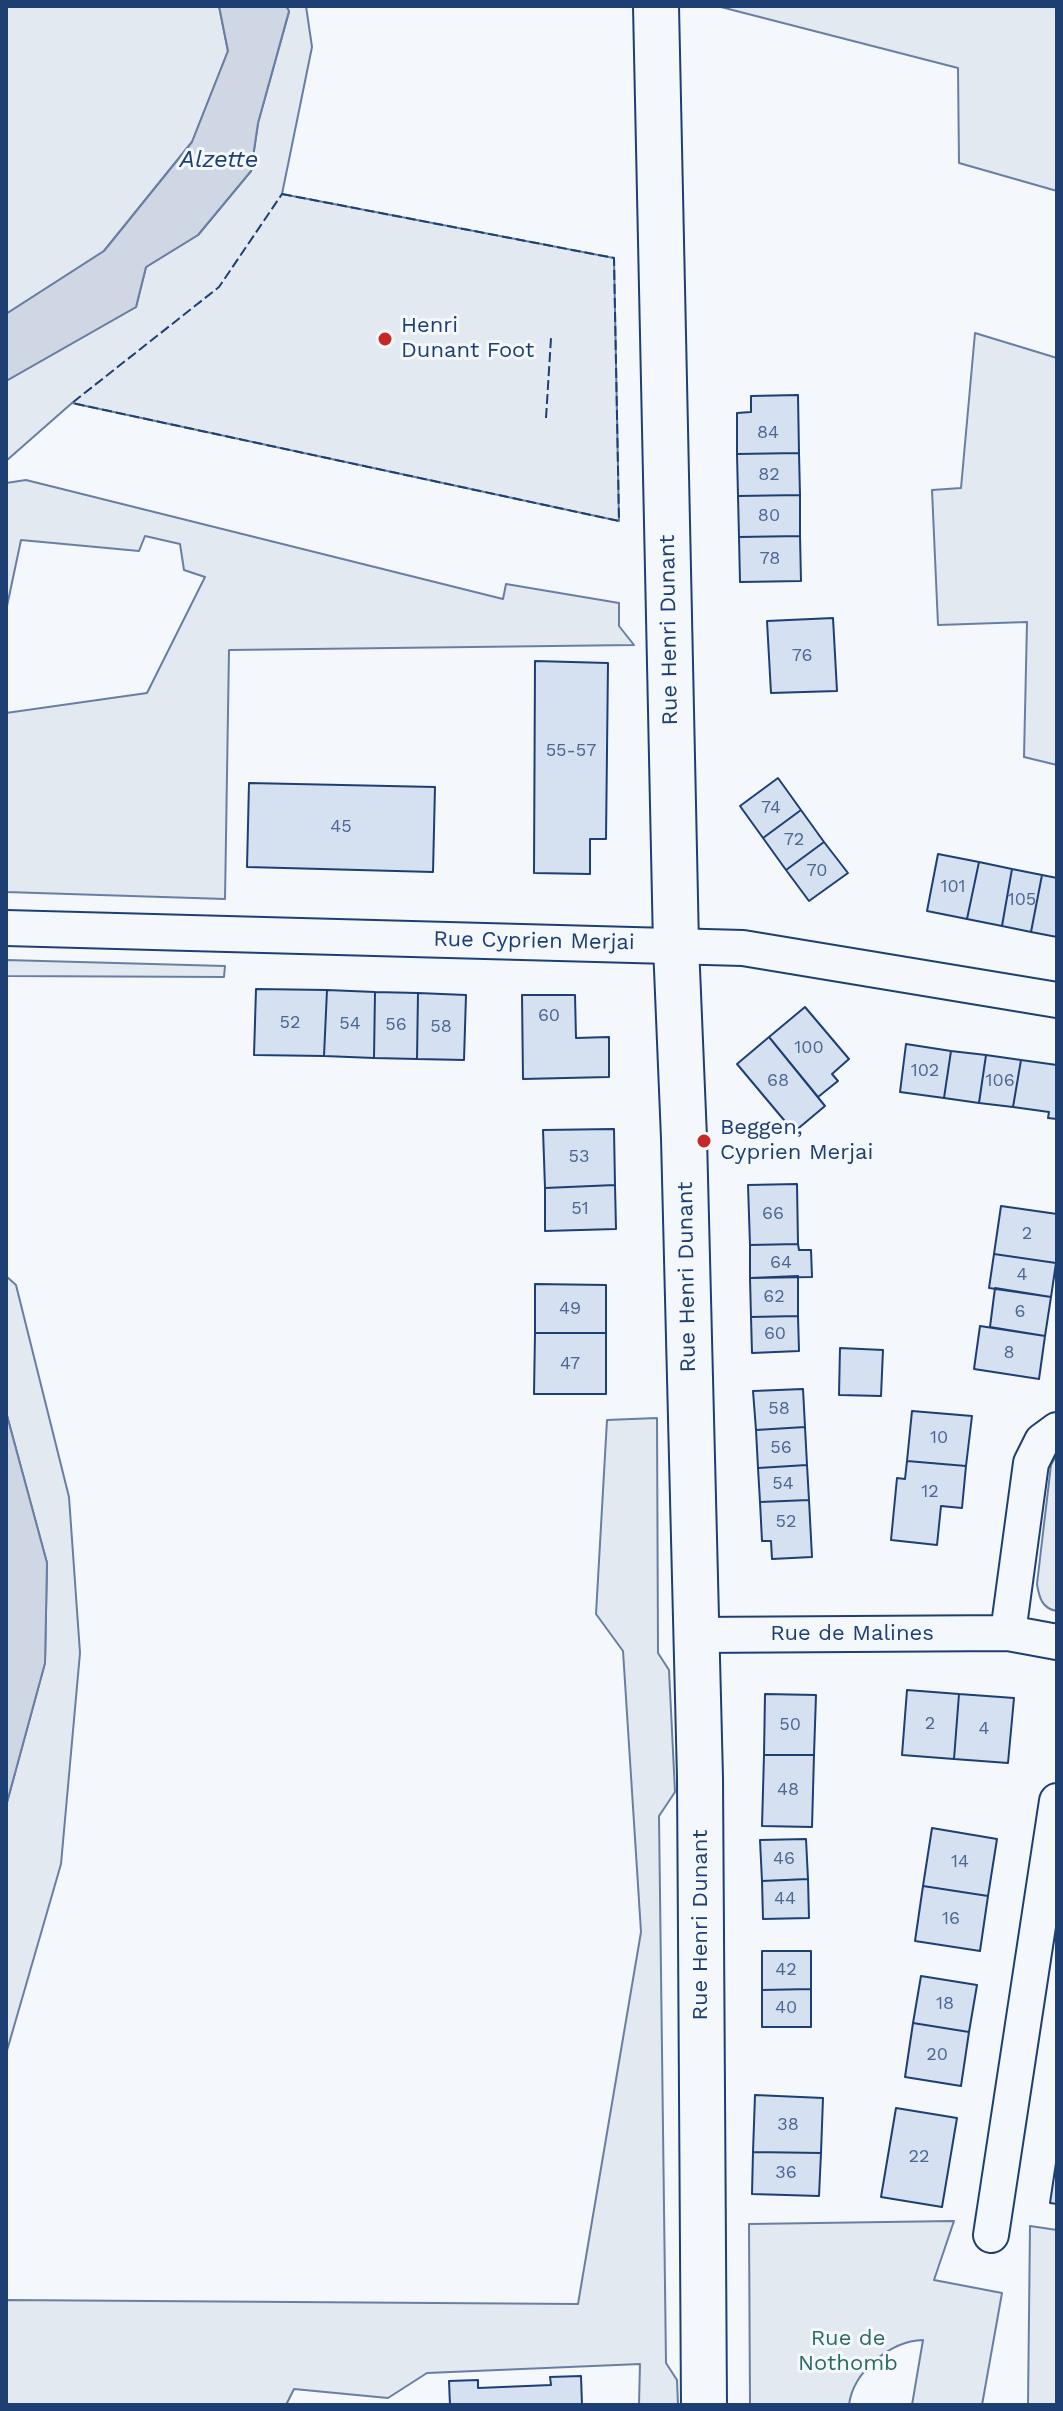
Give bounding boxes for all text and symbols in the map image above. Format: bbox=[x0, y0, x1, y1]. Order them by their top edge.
water label: Alzette bbox=[180, 146, 258, 174]
place label: Henri Dunant Foot bbox=[401, 313, 534, 364]
marker: Henri Dunant Foot bbox=[376, 330, 394, 348]
house number: 84 bbox=[757, 422, 779, 444]
house number: 82 bbox=[758, 464, 780, 486]
house number: 80 bbox=[758, 505, 780, 527]
street label: Rue Henri Dunant bbox=[654, 534, 684, 726]
house number: 78 bbox=[760, 548, 780, 570]
house number: 76 bbox=[792, 645, 812, 667]
house number: 55-57 bbox=[546, 740, 596, 762]
house number: 74 bbox=[761, 797, 781, 819]
house number: 45 bbox=[330, 816, 352, 838]
house number: 72 bbox=[784, 829, 804, 851]
house number: 70 bbox=[807, 860, 827, 882]
house number: 101 bbox=[940, 876, 966, 898]
house number: 105 bbox=[1008, 889, 1036, 911]
street label: Rue Cyprien Merjai bbox=[433, 926, 635, 956]
house number: 60 bbox=[538, 1005, 560, 1027]
house number: 52 bbox=[280, 1012, 300, 1034]
house number: 54 bbox=[339, 1013, 361, 1035]
house number: 56 bbox=[385, 1014, 407, 1036]
house number: 58 bbox=[430, 1016, 452, 1038]
house number: 100 bbox=[794, 1037, 824, 1059]
house number: 102 bbox=[911, 1060, 939, 1082]
house number: 68 bbox=[767, 1070, 789, 1092]
house number: 106 bbox=[985, 1070, 1015, 1092]
place label: Beggen, Cyprien Merjai bbox=[720, 1115, 873, 1166]
marker: Beggen, Cyprien Merjai bbox=[695, 1132, 713, 1150]
house number: 53 bbox=[569, 1146, 589, 1168]
street label: Rue Henri Dunant bbox=[672, 1181, 702, 1373]
house number: 51 bbox=[571, 1198, 589, 1220]
house number: 66 bbox=[762, 1203, 784, 1225]
house number: 2 bbox=[1022, 1223, 1032, 1245]
house number: 64 bbox=[770, 1252, 792, 1274]
house number: 4 bbox=[1017, 1264, 1027, 1286]
house number: 62 bbox=[763, 1286, 785, 1308]
house number: 49 bbox=[559, 1298, 581, 1320]
house number: 6 bbox=[1015, 1301, 1025, 1323]
house number: 60 bbox=[764, 1323, 786, 1345]
house number: 8 bbox=[1003, 1342, 1015, 1364]
house number: 47 bbox=[560, 1353, 580, 1375]
house number: 58 bbox=[768, 1398, 790, 1420]
house number: 10 bbox=[930, 1427, 948, 1449]
house number: 56 bbox=[770, 1437, 792, 1459]
house number: 54 bbox=[772, 1473, 794, 1495]
house number: 12 bbox=[921, 1481, 939, 1503]
house number: 52 bbox=[776, 1511, 796, 1533]
street label: Rue de Malines bbox=[770, 1621, 934, 1647]
house number: 2 bbox=[925, 1713, 935, 1735]
house number: 50 bbox=[779, 1714, 801, 1736]
house number: 4 bbox=[979, 1718, 989, 1740]
house number: 48 bbox=[777, 1779, 799, 1801]
street label: Rue Henri Dunant bbox=[688, 1830, 714, 2020]
house number: 46 bbox=[773, 1848, 795, 1870]
house number: 14 bbox=[951, 1851, 969, 1873]
house number: 44 bbox=[774, 1888, 796, 1910]
house number: 16 bbox=[942, 1908, 960, 1930]
house number: 42 bbox=[775, 1959, 797, 1981]
house number: 18 bbox=[936, 1993, 954, 2015]
house number: 40 bbox=[775, 1997, 797, 2019]
house number: 20 bbox=[926, 2044, 948, 2066]
house number: 38 bbox=[777, 2114, 799, 2136]
house number: 22 bbox=[909, 2146, 929, 2168]
house number: 36 bbox=[775, 2162, 797, 2184]
park label: Rue de Nothomb bbox=[798, 2326, 898, 2378]

